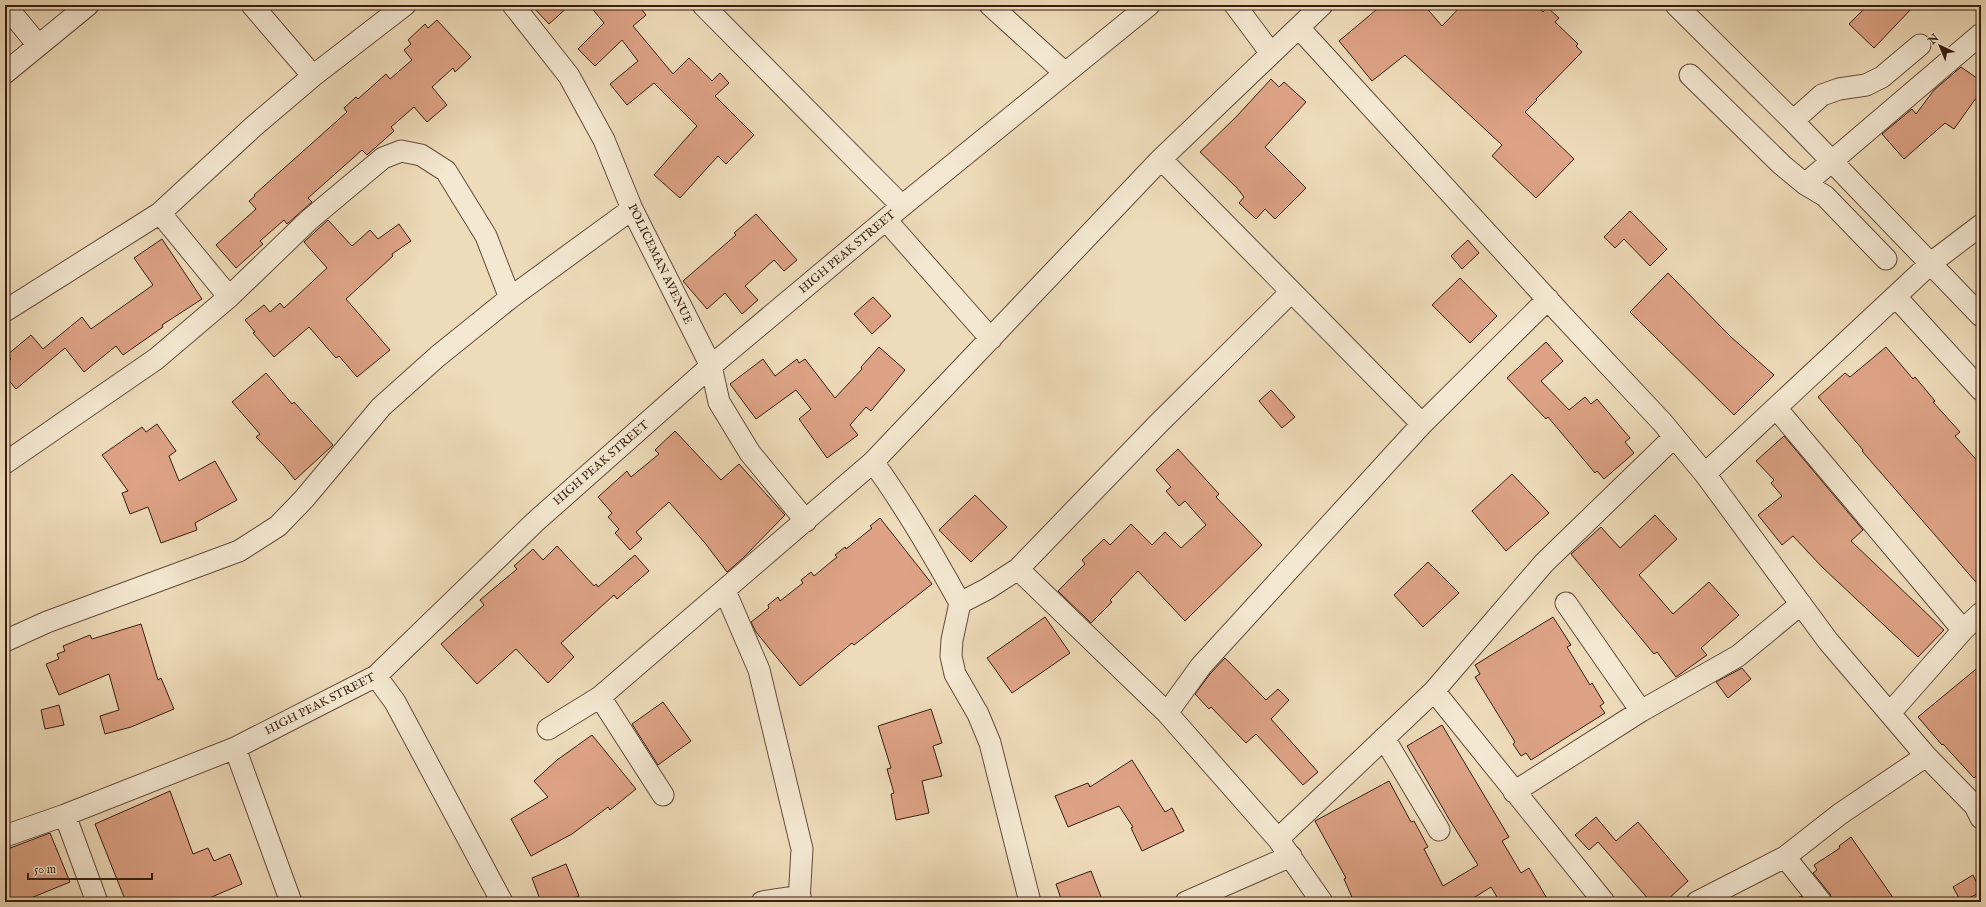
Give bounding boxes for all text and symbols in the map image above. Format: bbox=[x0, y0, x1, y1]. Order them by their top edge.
north arrow bbox=[1920, 26, 1960, 66]
text: N bbox=[1925, 31, 1942, 49]
street label: POLICEMAN AVENUE bbox=[624, 201, 696, 327]
street label: HIGH PEAK STREET bbox=[796, 207, 899, 297]
street label: HIGH PEAK STREET bbox=[550, 417, 652, 509]
street label: HIGH PEAK STREET bbox=[262, 670, 378, 738]
scale bar bbox=[28, 855, 152, 881]
text: 50 m bbox=[34, 862, 56, 877]

